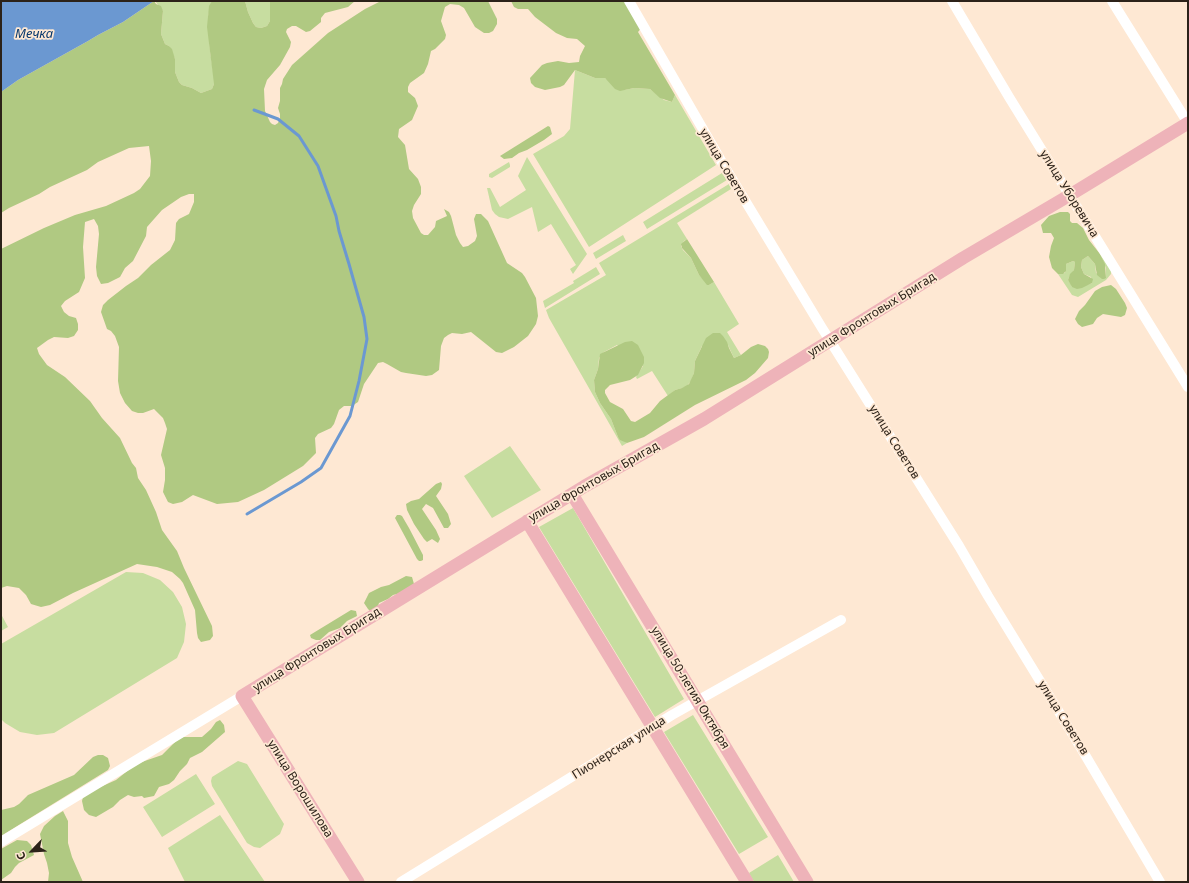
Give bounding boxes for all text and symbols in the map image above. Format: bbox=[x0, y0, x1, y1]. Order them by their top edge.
water label: Мечка bbox=[15, 26, 53, 42]
street label: улица Советов bbox=[696, 126, 752, 206]
street label: улица Уборевича bbox=[1036, 148, 1102, 240]
street label: улица Фронтовых Бригад bbox=[806, 270, 938, 360]
street label: улица Советов bbox=[865, 402, 923, 482]
street label: улица Фронтовых Бригад bbox=[526, 439, 662, 525]
street label: улица Фронтовых Бригад bbox=[251, 605, 383, 695]
street label: улица 50-летия Октября bbox=[648, 624, 732, 752]
street label: улица Советов bbox=[1034, 678, 1092, 758]
street label: Пионерская улица bbox=[570, 713, 668, 783]
street label: улица Ворошилова bbox=[264, 738, 336, 840]
north arrow bbox=[12, 831, 52, 871]
text: С bbox=[12, 850, 29, 863]

